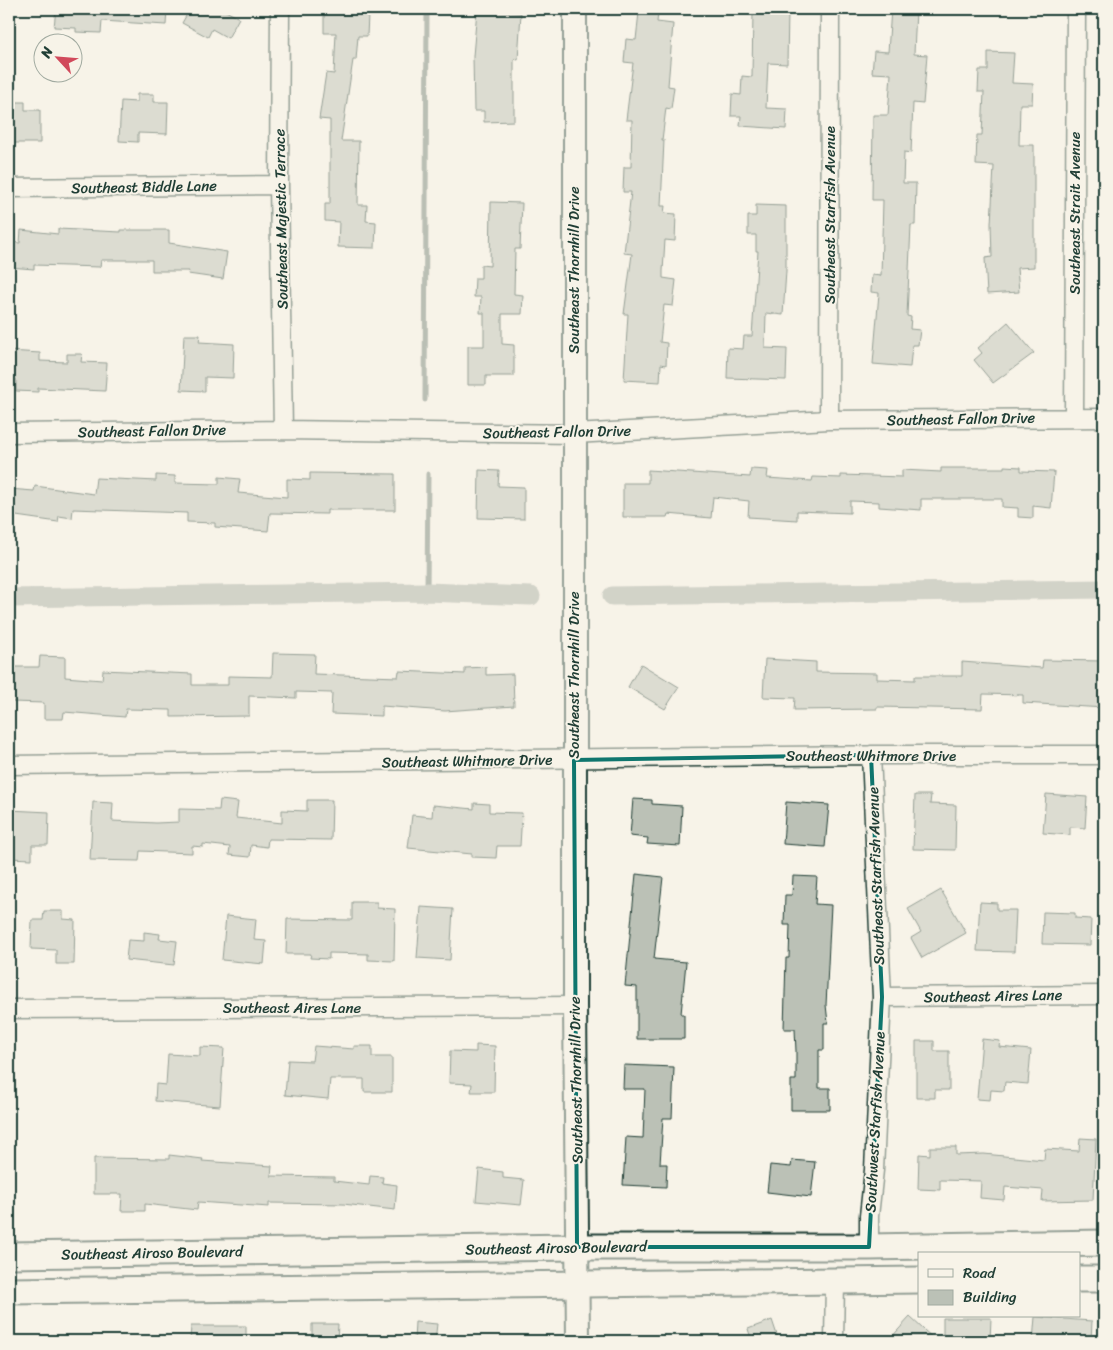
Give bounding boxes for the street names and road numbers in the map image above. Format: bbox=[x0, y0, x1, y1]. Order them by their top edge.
street label: Southeast Starfish Avenue bbox=[817, 126, 843, 304]
street label: Southeast Majestic Terrace bbox=[266, 128, 296, 310]
street label: Southeast Strait Avenue bbox=[1062, 131, 1088, 295]
street label: Southeast Biddle Lane bbox=[71, 173, 217, 201]
street label: Southeast Thornhill Drive bbox=[561, 186, 587, 354]
street label: Southeast Fallon Drive bbox=[887, 405, 1036, 433]
street label: Southeast Fallon Drive bbox=[78, 417, 227, 445]
street label: Southeast Fallon Drive bbox=[483, 418, 632, 446]
street label: Southeast Thornhill Drive bbox=[561, 591, 587, 759]
street label: Southeast Whitmore Drive bbox=[786, 743, 956, 769]
street label: Southeast Whitmore Drive bbox=[381, 747, 553, 775]
street label: Southeast Starfish Avenue bbox=[860, 787, 892, 965]
street label: Southeast Aires Lane bbox=[924, 982, 1063, 1010]
street label: Southeast Aires Lane bbox=[223, 995, 362, 1021]
street label: Southeast Thornhill Drive bbox=[562, 996, 590, 1164]
street label: Southwest Starfish Avenue bbox=[857, 1031, 893, 1213]
street label: Southeast Airoso Boulevard bbox=[465, 1233, 648, 1263]
street label: Southeast Airoso Boulevard bbox=[61, 1238, 244, 1268]

